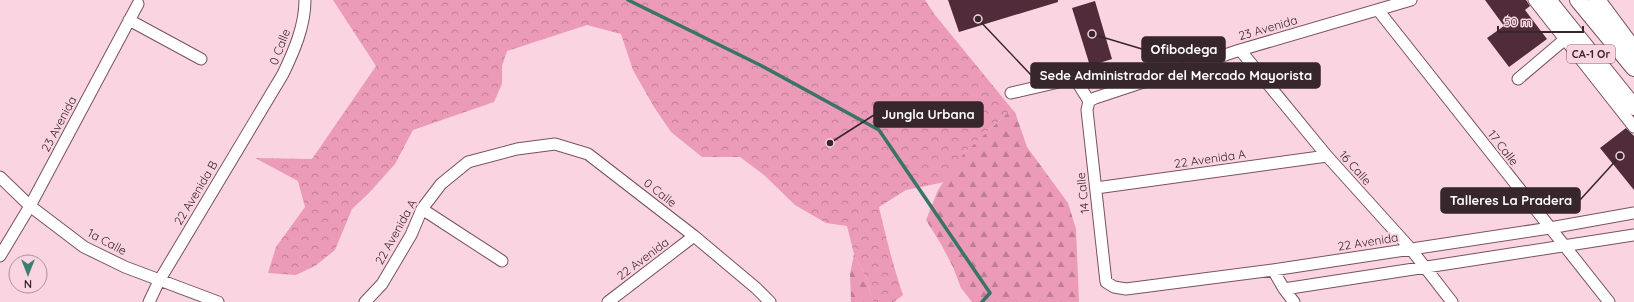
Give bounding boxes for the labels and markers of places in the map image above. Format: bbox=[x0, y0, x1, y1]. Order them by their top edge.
callout: Ofibodega bbox=[1142, 37, 1225, 62]
callout: Sede Administrador del Mercado Mayorista bbox=[1031, 63, 1320, 88]
callout: Jungla Urbana bbox=[874, 102, 983, 127]
callout: Talleres La Pradera bbox=[1441, 188, 1580, 213]

